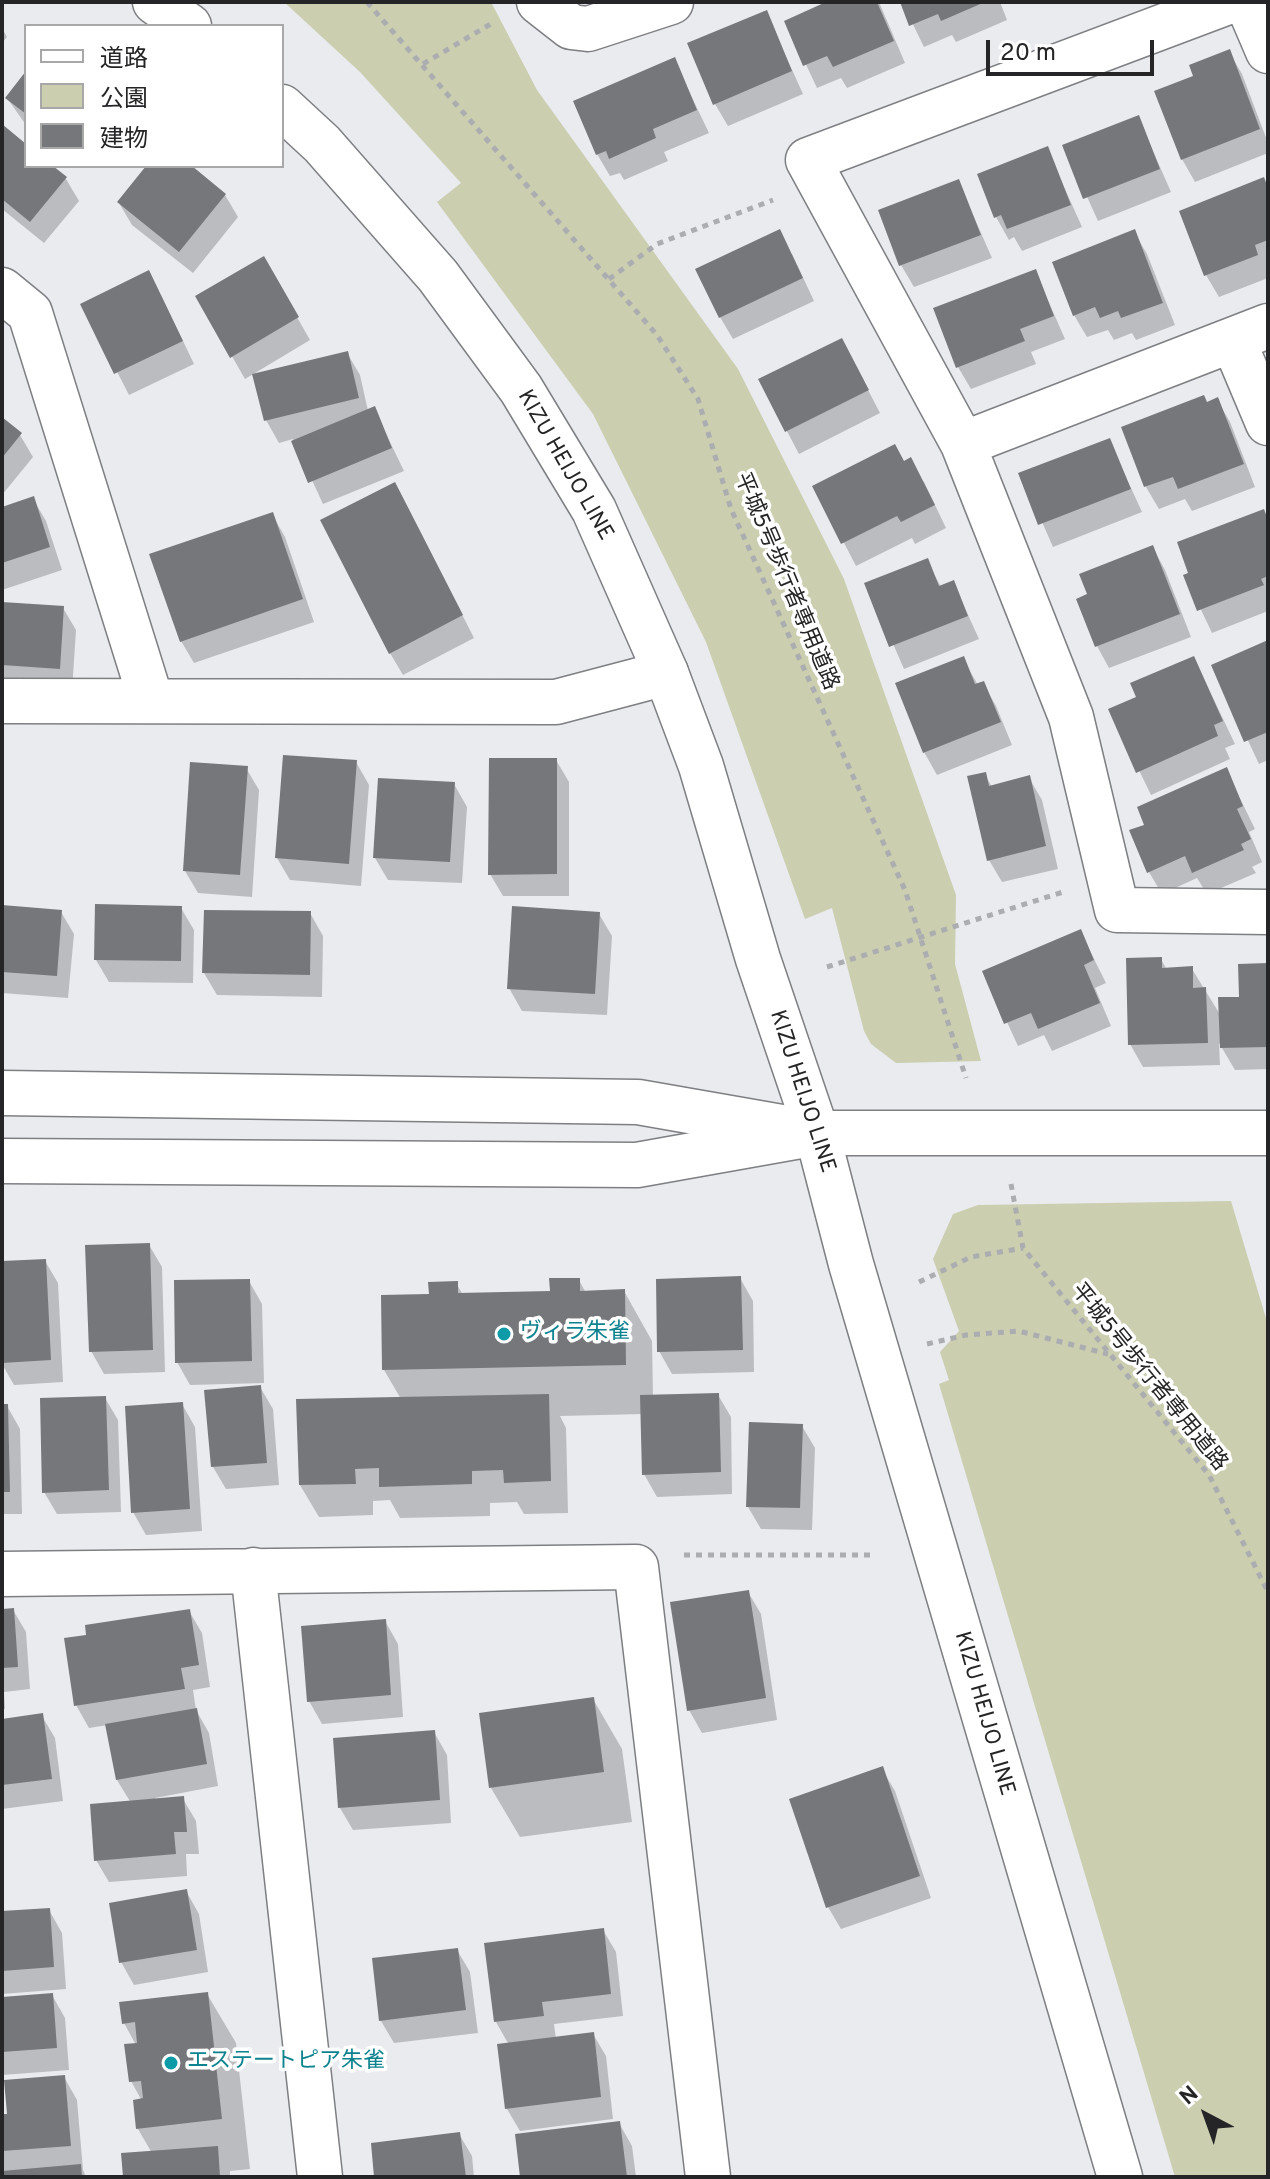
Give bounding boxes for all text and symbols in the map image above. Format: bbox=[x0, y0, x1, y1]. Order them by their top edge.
legend bbox=[24, 24, 284, 168]
scale bar bbox=[990, 24, 1158, 74]
text: 20 m bbox=[1000, 39, 1056, 69]
text: 道路 bbox=[100, 45, 148, 75]
text: 公園 bbox=[100, 85, 148, 115]
text: 建物 bbox=[100, 125, 148, 155]
street label: KIZU HEIJO LINE bbox=[510, 386, 618, 546]
street label: 平城5号歩行者専用道路 bbox=[727, 469, 843, 695]
street label: KIZU HEIJO LINE bbox=[762, 1007, 840, 1177]
street label: 平城5号歩行者専用道路 bbox=[1064, 1279, 1232, 1477]
place label: ヴィラ朱雀 bbox=[520, 1321, 630, 1347]
marker: ヴィラ朱雀 bbox=[495, 1325, 513, 1343]
street label: KIZU HEIJO LINE bbox=[947, 1629, 1019, 1799]
place label: エステートピア朱雀 bbox=[187, 2050, 385, 2076]
marker: エステートピア朱雀 bbox=[162, 2054, 180, 2072]
north arrow bbox=[1166, 2075, 1246, 2155]
text: N bbox=[1175, 2081, 1205, 2112]

